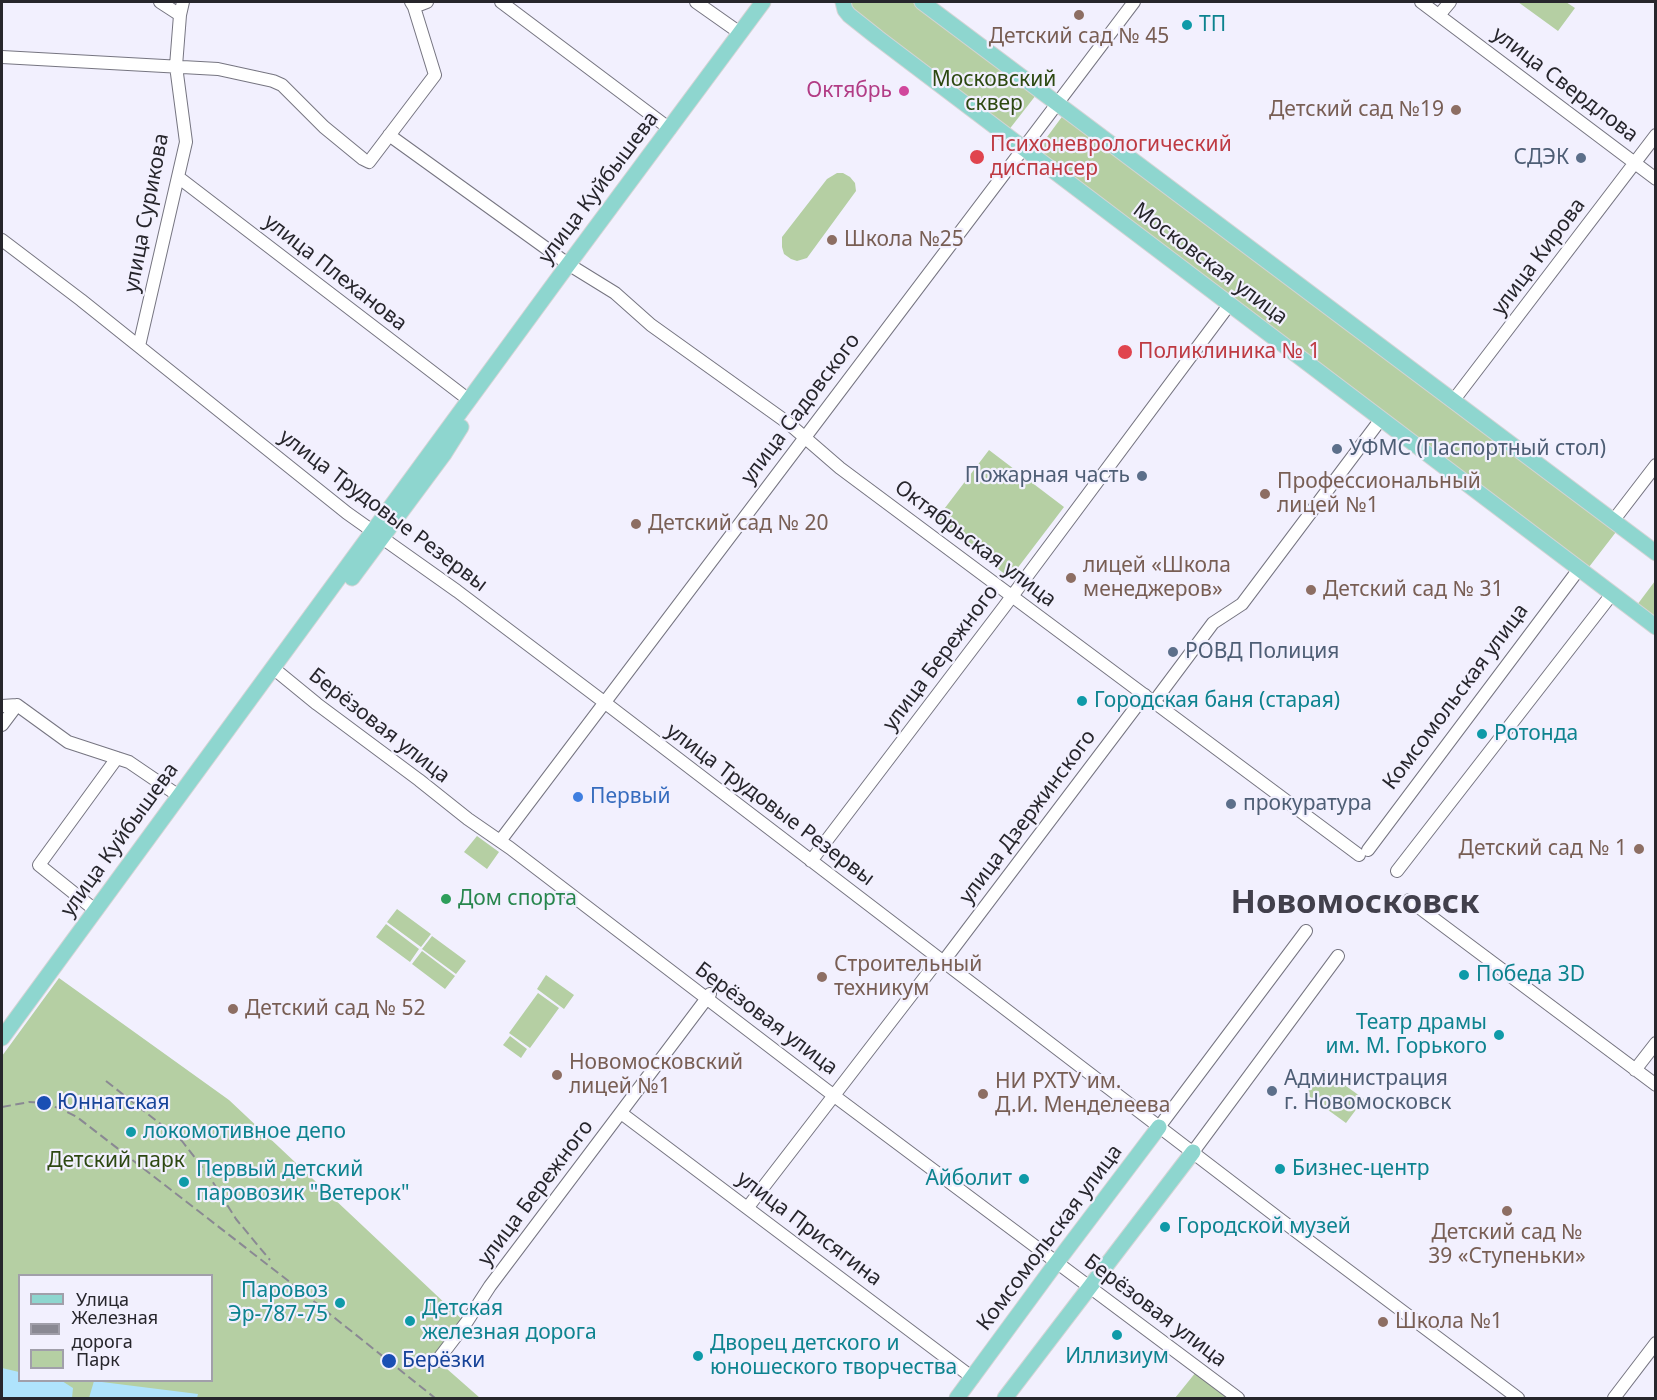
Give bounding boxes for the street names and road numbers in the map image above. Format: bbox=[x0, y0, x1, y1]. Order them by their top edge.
street label: улица Свердлова bbox=[1487, 22, 1643, 148]
street label: улица Куйбышева bbox=[534, 107, 664, 269]
street label: улица Сурикова bbox=[119, 131, 175, 295]
street label: улица Кирова bbox=[1487, 194, 1591, 320]
street label: Московская улица bbox=[1128, 198, 1292, 330]
street label: улица Плеханова bbox=[258, 209, 412, 337]
street label: улица Садовского bbox=[736, 329, 866, 489]
street label: улица Трудовые Резервы bbox=[274, 424, 492, 598]
street label: Октябрьская улица bbox=[889, 475, 1061, 613]
street label: улица Бережного bbox=[878, 580, 1004, 736]
street label: Комсомольская улица bbox=[1378, 599, 1534, 795]
street label: Берёзовая улица bbox=[303, 663, 455, 789]
street label: улица Трудовые Резервы bbox=[661, 718, 879, 892]
street label: улица Дзержинского bbox=[954, 725, 1102, 909]
street label: улица Куйбышева bbox=[56, 758, 184, 922]
street label: Берёзовая улица bbox=[690, 957, 842, 1081]
street label: улица Бережного bbox=[473, 1115, 599, 1271]
street label: Комсомольская улица bbox=[972, 1140, 1128, 1336]
street label: улица Присягина bbox=[731, 1166, 887, 1292]
street label: Берёзовая улица bbox=[1079, 1249, 1231, 1373]

